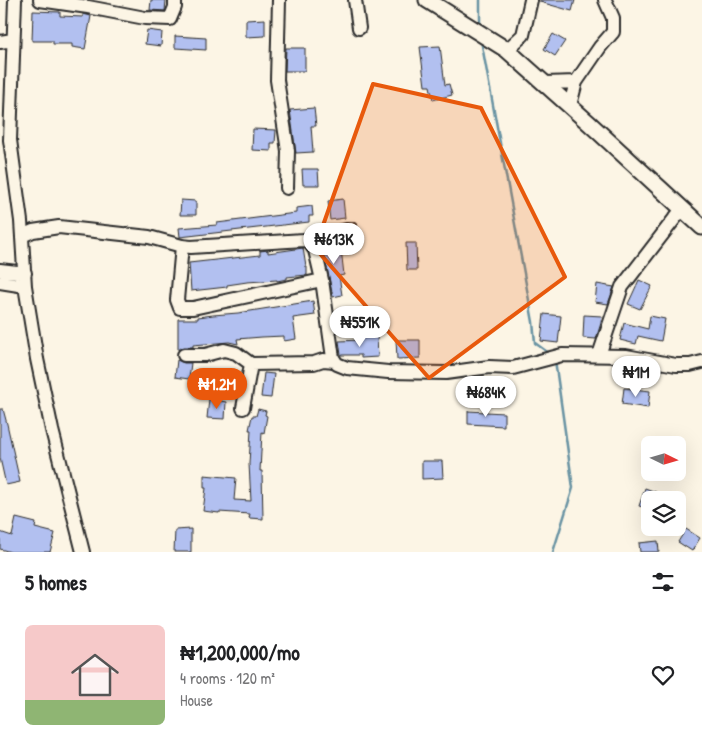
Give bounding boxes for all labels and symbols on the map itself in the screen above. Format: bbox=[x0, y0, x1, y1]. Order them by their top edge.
pin: ₦613K bbox=[299, 222, 369, 265]
pin: ₦551K bbox=[325, 306, 395, 348]
pin: ₦1M bbox=[612, 356, 660, 398]
pin: ₦1.2M bbox=[182, 368, 252, 410]
pin: ₦684K bbox=[451, 376, 521, 418]
north arrow bbox=[641, 436, 686, 481]

